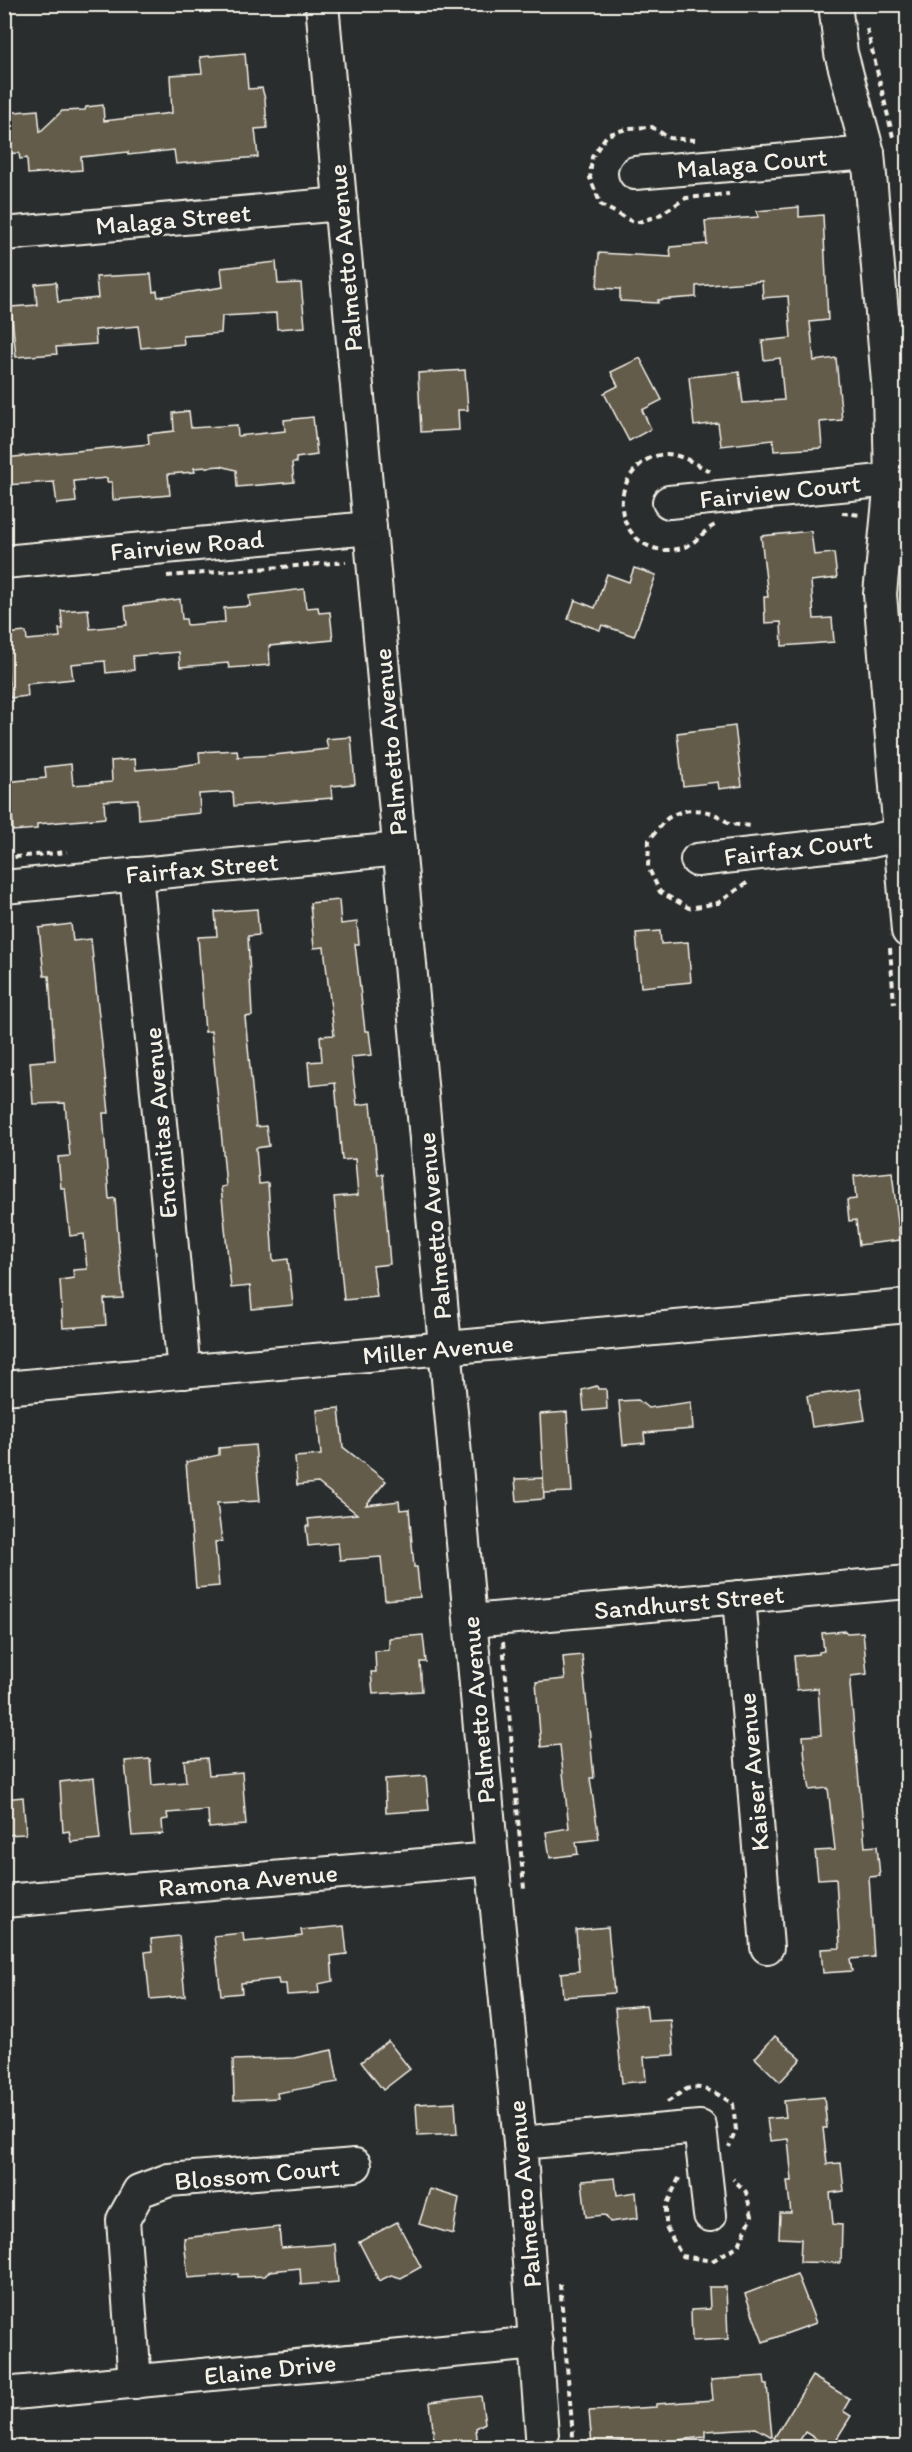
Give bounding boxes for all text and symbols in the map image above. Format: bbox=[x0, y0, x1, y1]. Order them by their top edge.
street label: Malaga Court bbox=[675, 140, 829, 186]
street label: Palmetto Avenue bbox=[321, 163, 369, 353]
street label: Malaga Street bbox=[94, 196, 252, 242]
street label: Fairview Court bbox=[698, 467, 863, 515]
street label: Fairview Road bbox=[109, 522, 266, 568]
street label: Palmetto Avenue bbox=[366, 647, 414, 837]
street label: Fairfax Court bbox=[722, 823, 874, 873]
street label: Fairfax Street bbox=[124, 845, 280, 891]
street label: Encinitas Avenue bbox=[136, 1026, 184, 1220]
street label: Palmetto Avenue bbox=[410, 1131, 458, 1321]
street label: Miller Avenue bbox=[361, 1326, 515, 1372]
street label: Sandhurst Street bbox=[592, 1578, 786, 1626]
street label: Palmetto Avenue bbox=[454, 1615, 502, 1805]
street label: Kaiser Avenue bbox=[730, 1691, 776, 1853]
street label: Ramona Avenue bbox=[157, 1856, 339, 1904]
street label: Palmetto Avenue bbox=[500, 2099, 548, 2289]
street label: Blossom Court bbox=[173, 2151, 341, 2197]
street label: Elaine Drive bbox=[202, 2346, 338, 2392]

